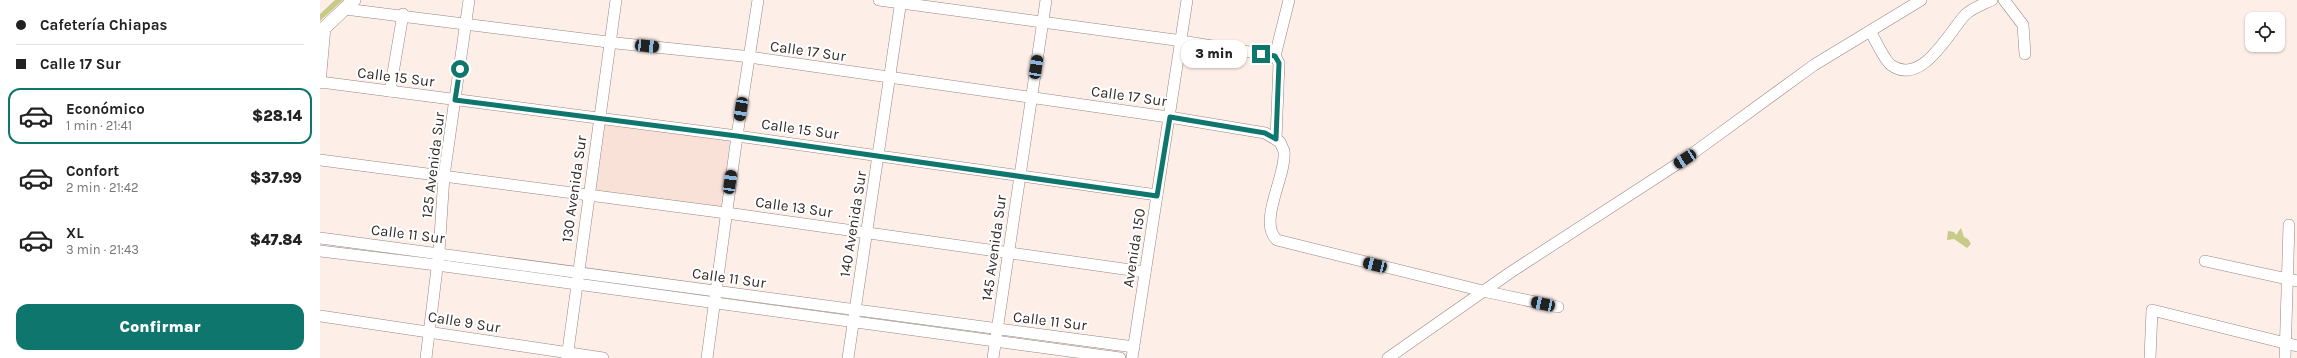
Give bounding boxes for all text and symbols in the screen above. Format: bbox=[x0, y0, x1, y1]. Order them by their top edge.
map controls bbox=[2245, 12, 2285, 52]
button: locate bbox=[2245, 12, 2285, 52]
text: Cafetería Chiapas bbox=[40, 16, 167, 34]
street label: Calle 17 Sur bbox=[769, 37, 848, 65]
car bbox=[634, 39, 660, 53]
callout: 3 min bbox=[1181, 40, 1247, 68]
route end bbox=[1252, 45, 1270, 63]
text: 3 min bbox=[1195, 46, 1233, 61]
car bbox=[1028, 54, 1044, 80]
text: Calle 17 Sur bbox=[40, 55, 121, 73]
route start bbox=[451, 60, 469, 78]
street label: Calle 15 Sur bbox=[356, 63, 436, 91]
street label: Calle 17 Sur bbox=[1090, 82, 1169, 110]
car bbox=[733, 96, 749, 122]
icon: car bbox=[18, 98, 54, 134]
text: Económico bbox=[66, 100, 145, 118]
text: $28.14 bbox=[252, 107, 302, 125]
street label: 125 Avenida Sur bbox=[418, 110, 449, 219]
street label: Calle 15 Sur bbox=[760, 115, 840, 143]
text: 1 min · 21:41 bbox=[66, 118, 132, 133]
street label: 130 Avenida Sur bbox=[558, 134, 590, 244]
car bbox=[1672, 147, 1698, 171]
icon: car bbox=[18, 160, 54, 196]
text: Confort bbox=[66, 162, 119, 180]
text: $37.99 bbox=[250, 169, 302, 187]
car bbox=[722, 169, 738, 195]
street label: 140 Avenida Sur bbox=[836, 169, 870, 278]
text: 2 min · 21:42 bbox=[66, 180, 139, 195]
street label: Calle 13 Sur bbox=[754, 193, 834, 221]
street label: 145 Avenida Sur bbox=[978, 193, 1010, 302]
street label: Avenida 150 bbox=[1119, 207, 1149, 289]
street label: Calle 11 Sur bbox=[370, 221, 446, 248]
icon: car bbox=[18, 222, 54, 258]
text: XL bbox=[66, 224, 84, 242]
text: $47.84 bbox=[250, 231, 302, 249]
text: 3 min · 21:43 bbox=[66, 242, 139, 257]
car bbox=[1362, 256, 1388, 274]
street label: Calle 11 Sur bbox=[691, 264, 768, 292]
car bbox=[1530, 296, 1556, 312]
button: Confirmar bbox=[16, 304, 304, 350]
street label: Calle 9 Sur bbox=[427, 307, 502, 337]
street label: Calle 11 Sur bbox=[1012, 308, 1088, 335]

